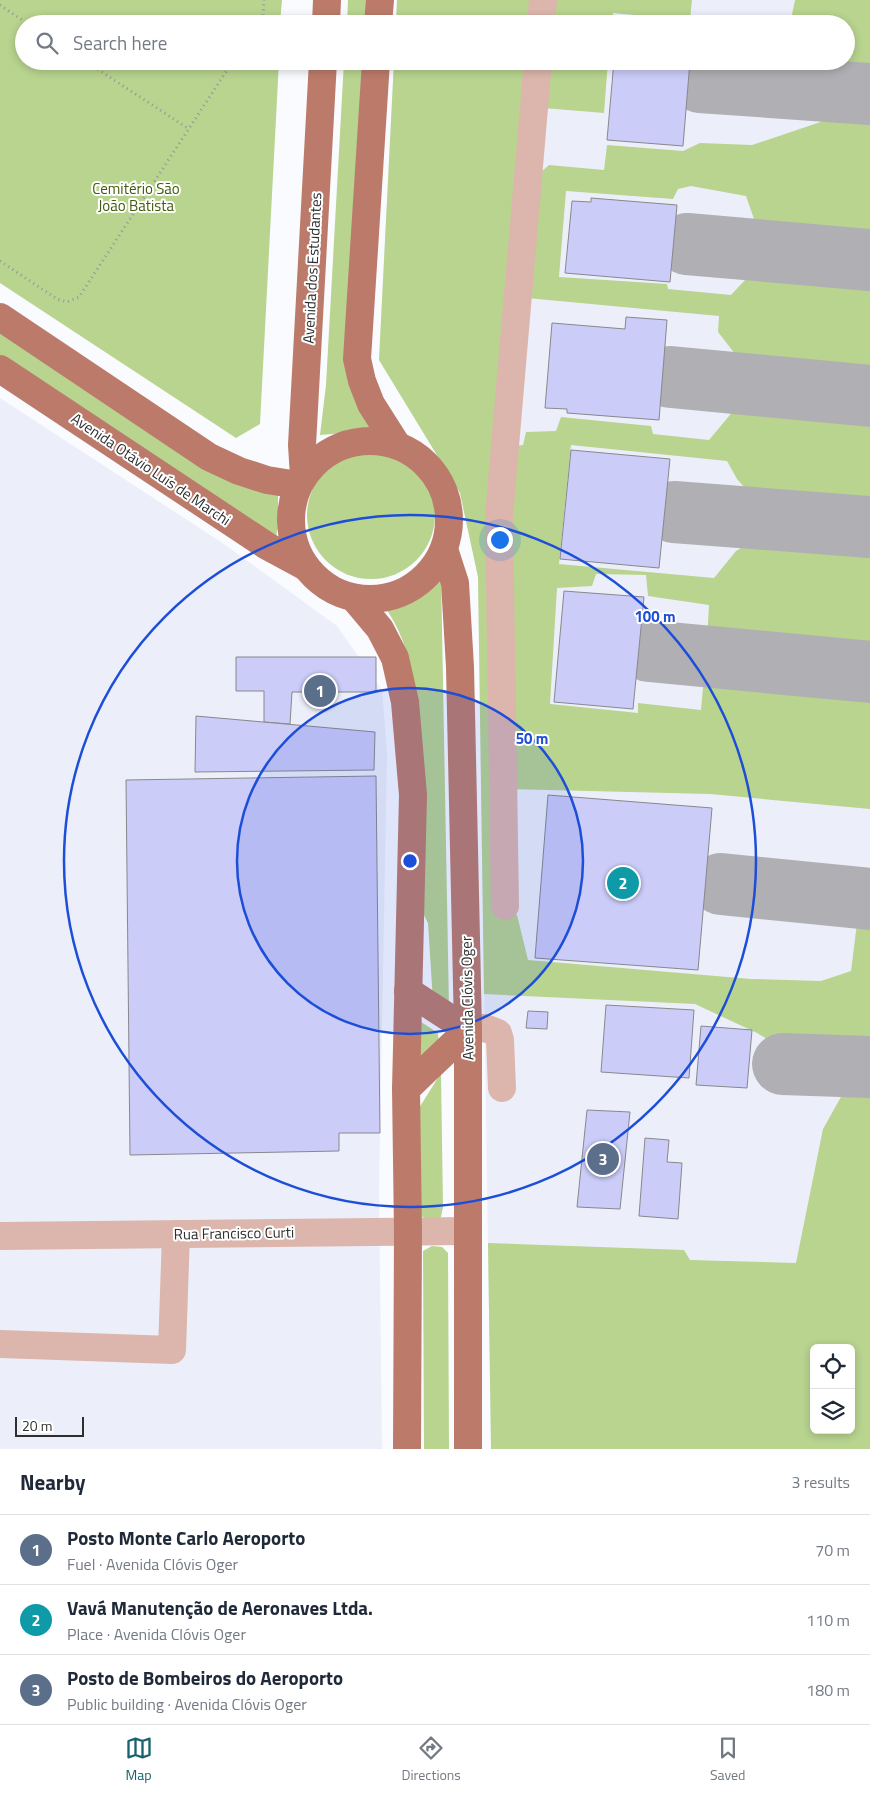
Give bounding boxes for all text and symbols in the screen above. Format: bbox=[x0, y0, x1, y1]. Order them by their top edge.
search box bbox=[15, 15, 855, 70]
text: Search here bbox=[73, 28, 167, 57]
icon: search bbox=[33, 29, 61, 57]
park label: Cemitério São João Batista bbox=[92, 177, 180, 217]
street label: Avenida dos Estudantes bbox=[297, 192, 327, 344]
street label: Avenida Otávio Luís de Marchi bbox=[67, 407, 235, 531]
your location bbox=[487, 527, 513, 553]
text: 100 m bbox=[634, 605, 676, 628]
pin: 1 bbox=[304, 672, 336, 710]
text: 50 m bbox=[516, 727, 548, 750]
centre of rings bbox=[401, 852, 419, 870]
pin: 2 bbox=[607, 864, 639, 902]
street label: Avenida Clóvis Oger bbox=[454, 936, 480, 1060]
pin: 3 bbox=[587, 1140, 619, 1178]
street label: Rua Francisco Curti bbox=[174, 1220, 294, 1246]
map controls bbox=[810, 1344, 855, 1434]
button: locate bbox=[810, 1344, 855, 1389]
button: layers bbox=[810, 1389, 855, 1434]
scale bar bbox=[15, 1414, 84, 1437]
text: 20 m bbox=[22, 1415, 52, 1436]
text: Nearby bbox=[20, 1466, 85, 1498]
text: 3 results bbox=[791, 1470, 850, 1494]
text: Posto Monte Carlo Aeroporto bbox=[67, 1523, 305, 1552]
text: 1 bbox=[32, 1538, 40, 1562]
text: 70 m bbox=[815, 1538, 850, 1562]
text: Fuel · Avenida Clóvis Oger bbox=[67, 1552, 238, 1576]
text: Vavá Manutenção de Aeronaves Ltda. bbox=[67, 1593, 373, 1622]
text: 2 bbox=[32, 1608, 40, 1632]
text: 110 m bbox=[806, 1608, 850, 1632]
text: Place · Avenida Clóvis Oger bbox=[67, 1622, 246, 1646]
text: Posto de Bombeiros do Aeroporto bbox=[67, 1663, 343, 1692]
text: 3 bbox=[32, 1678, 40, 1702]
text: 180 m bbox=[806, 1678, 850, 1702]
text: Public building · Avenida Clóvis Oger bbox=[67, 1692, 307, 1716]
tab: Map bbox=[125, 1734, 153, 1785]
tab: Directions bbox=[402, 1734, 461, 1785]
tab: Saved bbox=[710, 1734, 746, 1785]

